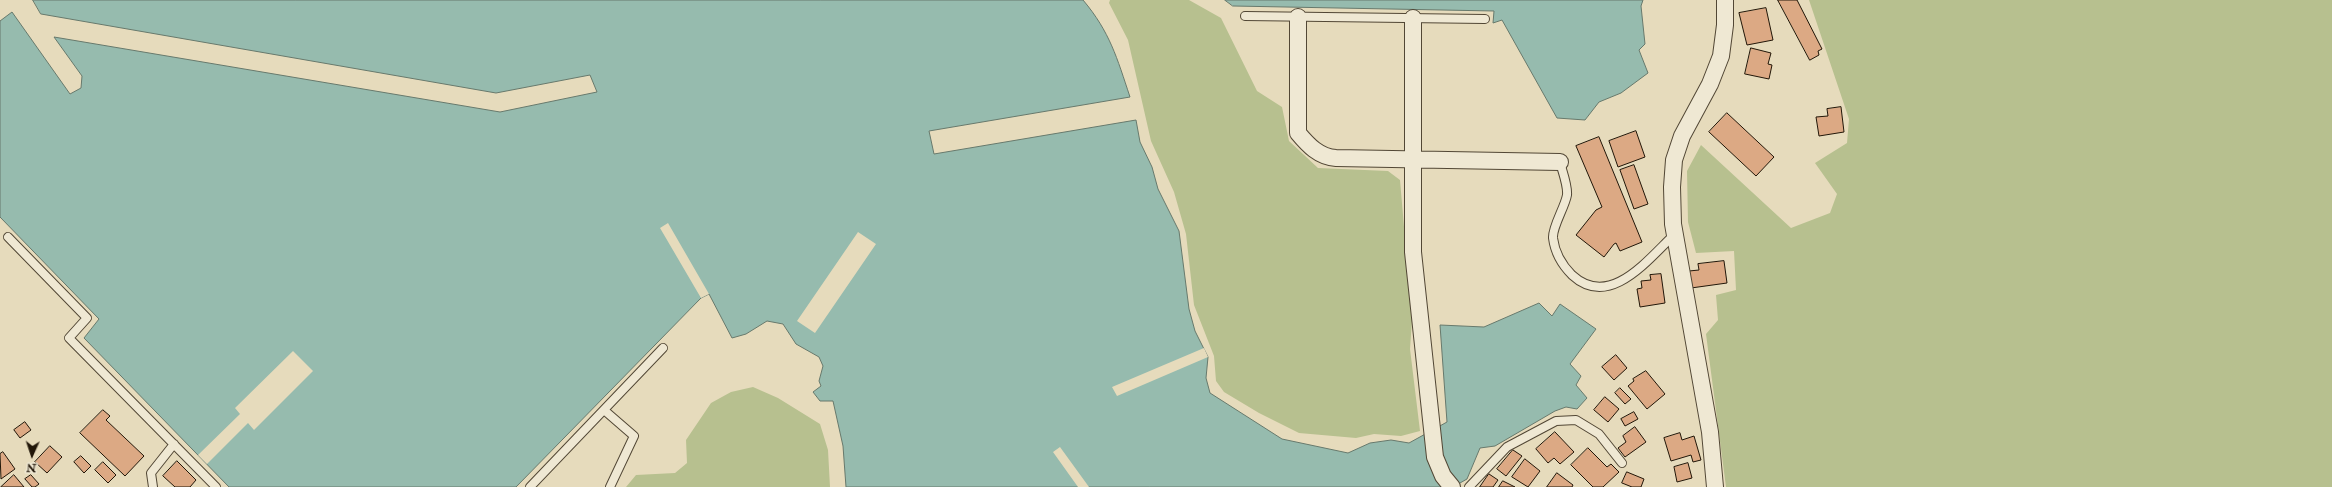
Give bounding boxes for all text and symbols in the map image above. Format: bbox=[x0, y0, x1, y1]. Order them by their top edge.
north arrow bbox=[12, 435, 52, 475]
text: N bbox=[26, 461, 37, 474]

